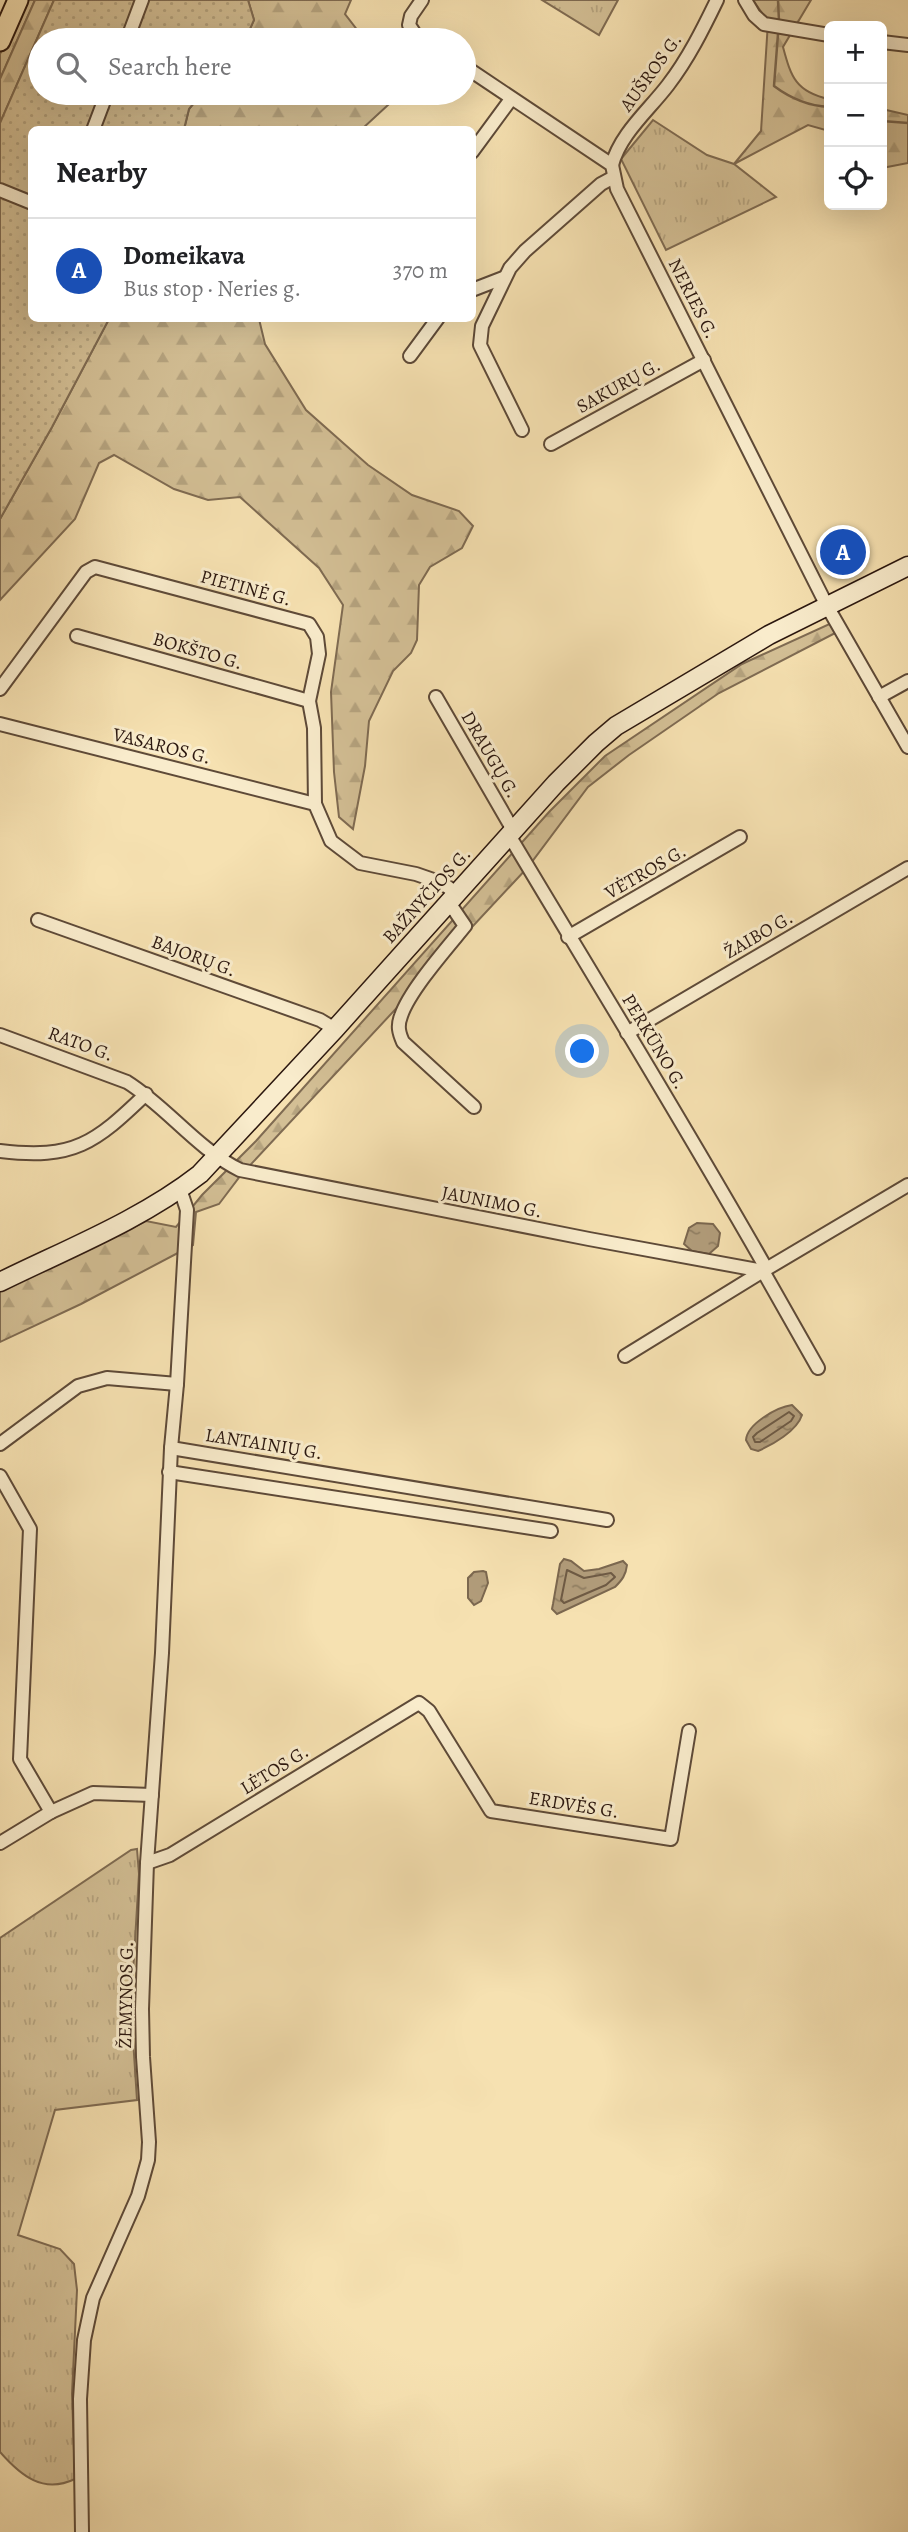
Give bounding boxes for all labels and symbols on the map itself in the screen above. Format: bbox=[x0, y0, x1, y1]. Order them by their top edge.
street label: AUŠROS G. bbox=[613, 28, 688, 118]
street label: NERIES G. bbox=[662, 254, 724, 343]
street label: SAKURŲ G. bbox=[572, 352, 665, 420]
pin: A bbox=[820, 526, 866, 578]
street label: PIETINĖ G. bbox=[197, 563, 294, 613]
street label: BOKŠTO G. bbox=[150, 626, 246, 676]
street label: DRAUGŲ G. bbox=[455, 706, 526, 803]
street label: VASAROS G. bbox=[109, 721, 213, 771]
street label: VĖTROS G. bbox=[599, 838, 691, 906]
street label: BAŽNYČIOS G. bbox=[377, 842, 477, 949]
street label: ŽAIBO G. bbox=[719, 905, 798, 965]
street label: BAJORŲ G. bbox=[148, 929, 239, 983]
street label: PERKŪNO G. bbox=[615, 989, 693, 1094]
street label: RATO G. bbox=[44, 1020, 117, 1068]
your location bbox=[565, 1034, 599, 1068]
street label: JAUNIMO G. bbox=[439, 1180, 544, 1224]
street label: LANTAINIŲ G. bbox=[204, 1422, 324, 1466]
street label: LĖTOS G. bbox=[235, 1739, 314, 1801]
street label: ERDVĖS G. bbox=[527, 1785, 621, 1825]
street label: ŽEMYNOS G. bbox=[112, 1941, 140, 2049]

